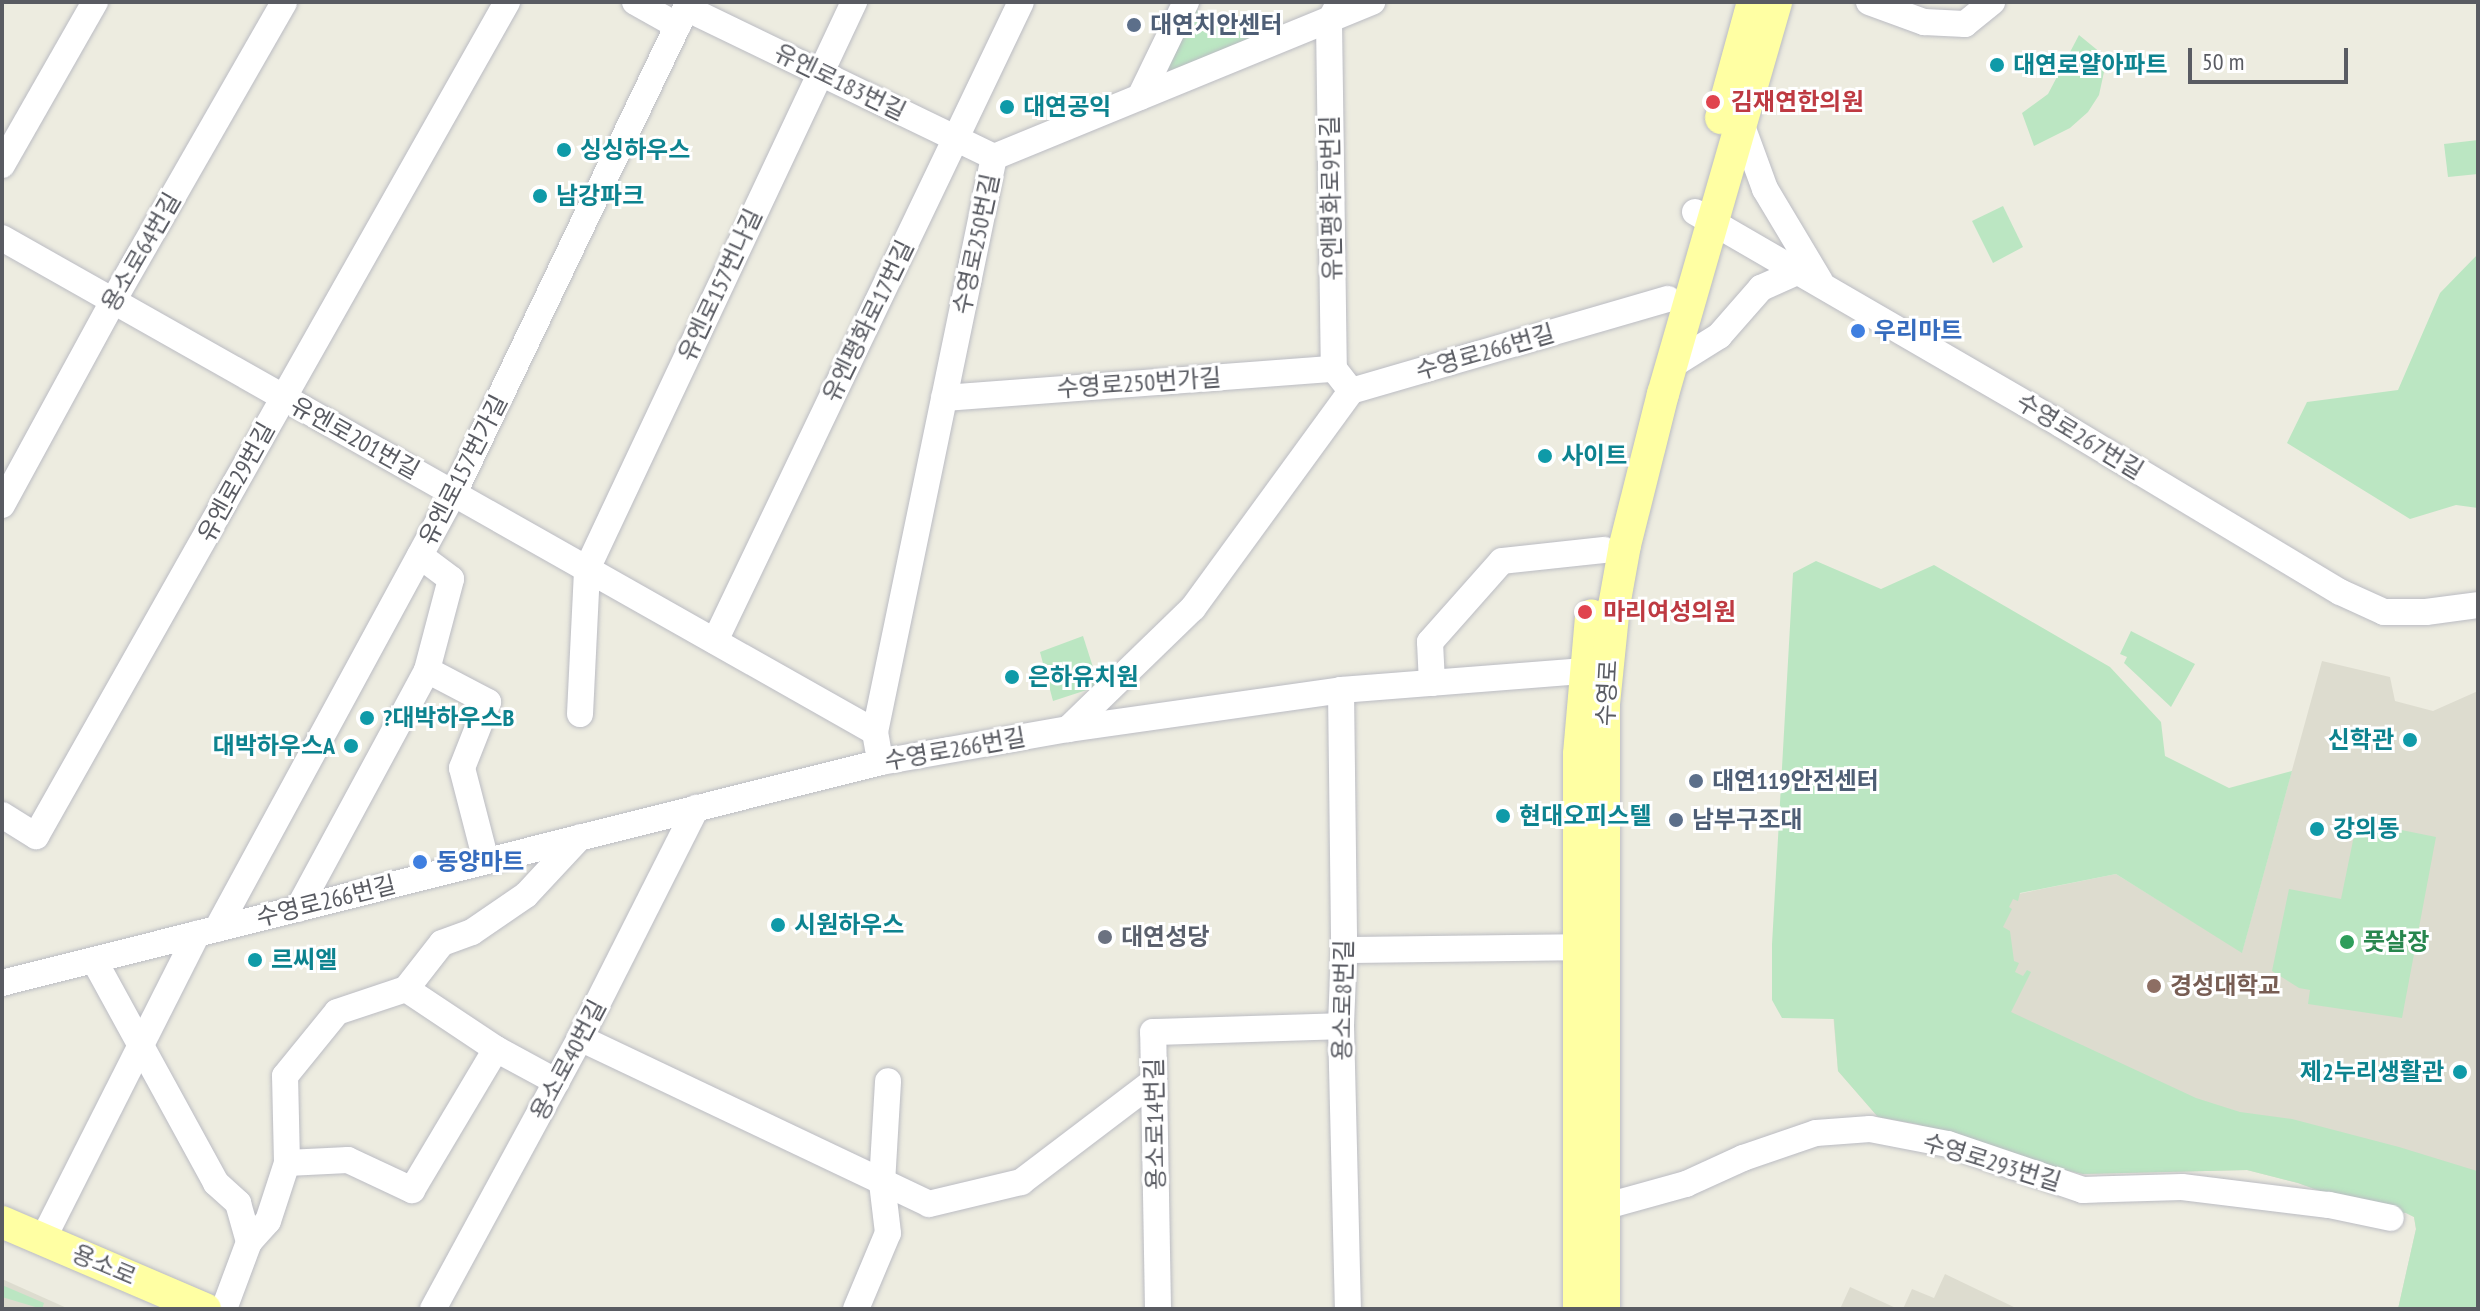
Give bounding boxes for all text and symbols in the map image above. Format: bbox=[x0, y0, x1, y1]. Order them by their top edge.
place label: 대연치안센터 bbox=[1150, 11, 1282, 39]
marker: 대연치안센터 bbox=[1125, 16, 1143, 34]
scale bar bbox=[2192, 32, 2352, 82]
street label: 유엔로183번길 bbox=[770, 38, 910, 126]
text: 50 m bbox=[2202, 46, 2244, 77]
place label: 대연로얄아파트 bbox=[2013, 51, 2168, 79]
marker: 대연로얄아파트 bbox=[1988, 56, 2006, 74]
place label: 김재연한의원 bbox=[1731, 88, 1863, 116]
marker: 김재연한의원 bbox=[1702, 91, 1724, 113]
place label: 대연공익 bbox=[1023, 93, 1111, 121]
marker: 대연공익 bbox=[998, 98, 1016, 116]
street label: 유엔평화로9번길 bbox=[1315, 115, 1347, 281]
place label: 싱싱하우스 bbox=[580, 136, 690, 164]
marker: 싱싱하우스 bbox=[555, 141, 573, 159]
street label: 수영로250번길 bbox=[947, 171, 1005, 317]
place label: 남강파크 bbox=[556, 182, 644, 210]
marker: 남강파크 bbox=[531, 187, 549, 205]
street label: 용소로64번길 bbox=[96, 188, 186, 316]
street label: 유엔로157번나길 bbox=[672, 204, 768, 366]
street label: 유엔평화로17번길 bbox=[816, 236, 920, 406]
place label: 우리마트 bbox=[1874, 317, 1962, 345]
street label: 수영로266번길 bbox=[1412, 318, 1558, 386]
marker: 우리마트 bbox=[1849, 322, 1867, 340]
street label: 수영로250번가길 bbox=[1056, 363, 1222, 403]
street label: 수영로267번길 bbox=[2011, 387, 2149, 485]
street label: 유엔로157번가길 bbox=[413, 390, 513, 550]
street label: 유엔로201번길 bbox=[286, 391, 424, 485]
street label: 유엔로29번길 bbox=[191, 417, 281, 547]
place label: 사이트 bbox=[1561, 442, 1627, 470]
marker: 사이트 bbox=[1536, 447, 1554, 465]
place label: 마리여성의원 bbox=[1603, 598, 1735, 626]
marker: 마리여성의원 bbox=[1574, 601, 1596, 623]
street label: 수영로 bbox=[1591, 659, 1623, 727]
place label: 은하유치원 bbox=[1028, 663, 1138, 691]
marker: 은하유치원 bbox=[1003, 668, 1021, 686]
place label: ?대박하우스B bbox=[383, 704, 514, 732]
marker: ?대박하우스B bbox=[358, 709, 376, 727]
street label: 수영로266번길 bbox=[882, 722, 1028, 776]
place label: 신학관 bbox=[2328, 726, 2394, 754]
marker: 신학관 bbox=[2401, 731, 2419, 749]
place label: 대박하우스A bbox=[213, 732, 335, 760]
marker: 대박하우스A bbox=[342, 737, 360, 755]
place label: 대연119안전센터 bbox=[1712, 767, 1879, 795]
marker: 대연119안전센터 bbox=[1687, 772, 1705, 790]
place label: 현대오피스텔 bbox=[1519, 802, 1651, 830]
place label: 남부구조대 bbox=[1692, 806, 1802, 834]
marker: 현대오피스텔 bbox=[1494, 807, 1512, 825]
marker: 남부구조대 bbox=[1667, 811, 1685, 829]
place label: 강의동 bbox=[2333, 815, 2399, 843]
marker: 강의동 bbox=[2308, 820, 2326, 838]
place label: 동양마트 bbox=[436, 848, 524, 876]
marker: 동양마트 bbox=[411, 853, 429, 871]
street label: 수영로266번길 bbox=[253, 870, 399, 932]
place label: 시원하우스 bbox=[794, 911, 904, 939]
marker: 시원하우스 bbox=[769, 916, 787, 934]
place label: 대연성당 bbox=[1121, 923, 1209, 951]
marker: 대연성당 bbox=[1096, 928, 1114, 946]
place label: 풋살장 bbox=[2363, 928, 2429, 956]
marker: 풋살장 bbox=[2338, 933, 2356, 951]
street label: 용소로8번길 bbox=[1328, 939, 1358, 1061]
place label: 르씨엘 bbox=[271, 946, 337, 974]
marker: 르씨엘 bbox=[246, 951, 264, 969]
place label: 경성대학교 bbox=[2170, 972, 2280, 1000]
marker: 경성대학교 bbox=[2145, 977, 2163, 995]
street label: 용소로40번길 bbox=[524, 995, 612, 1125]
street label: 용소로14번길 bbox=[1139, 1058, 1171, 1190]
place label: 제2누리생활관 bbox=[2300, 1058, 2444, 1086]
marker: 제2누리생활관 bbox=[2451, 1063, 2469, 1081]
street label: 수영로293번길 bbox=[1920, 1127, 2064, 1197]
street label: 용소로 bbox=[68, 1239, 140, 1291]

